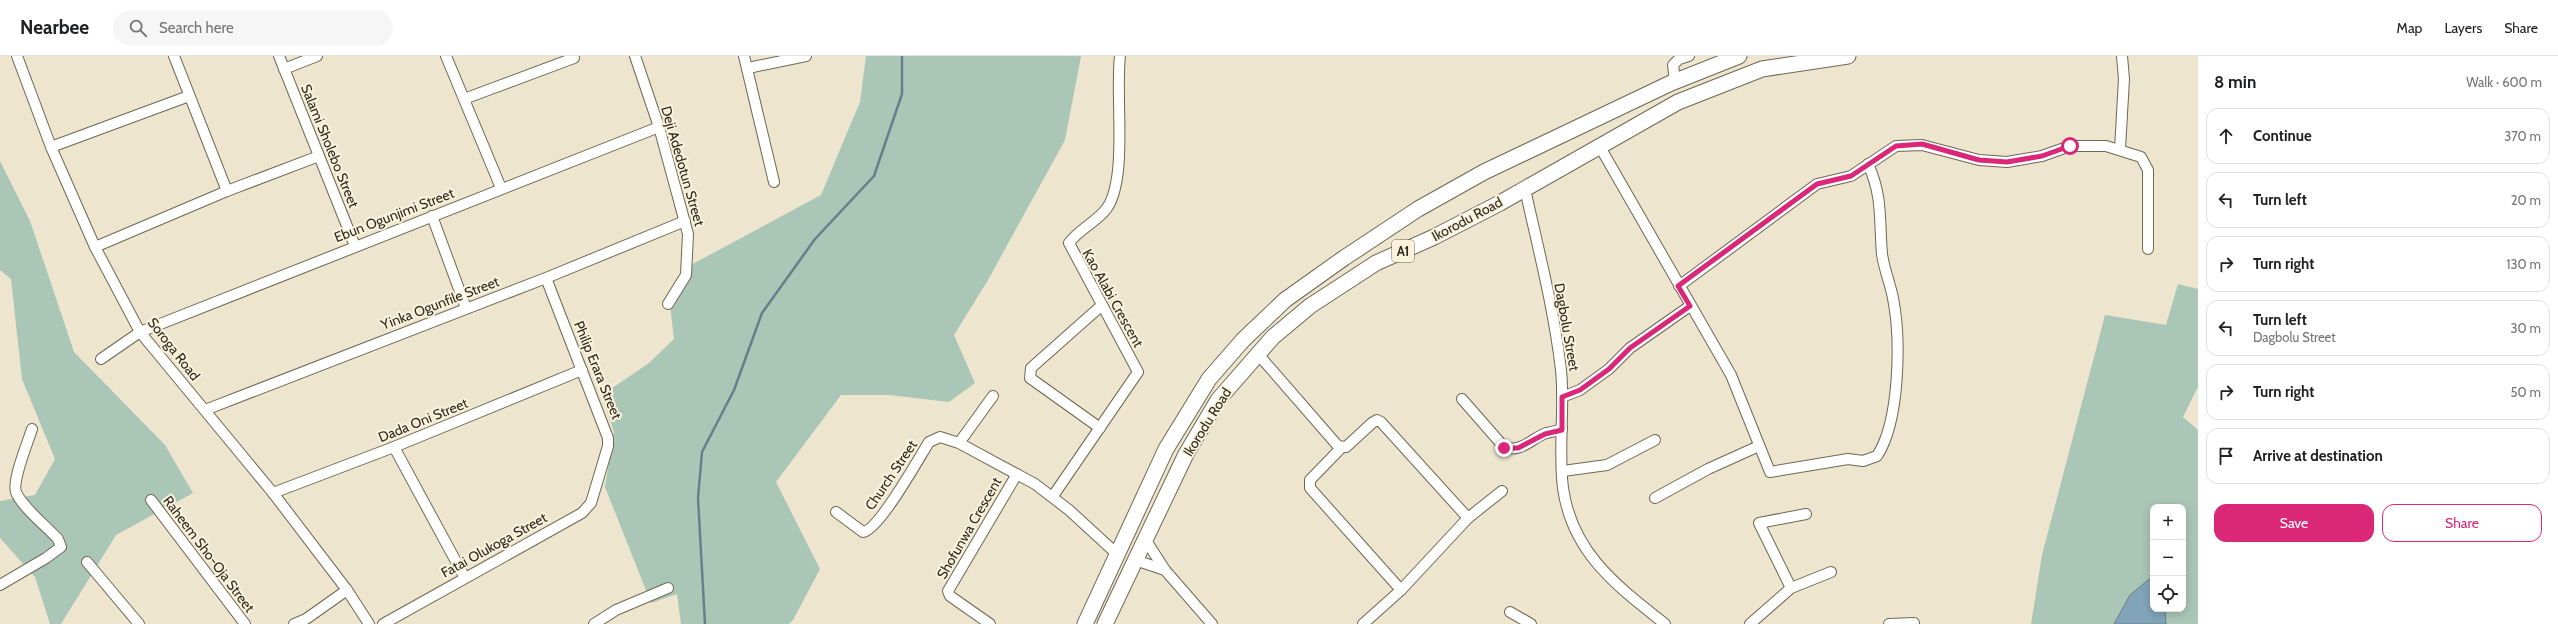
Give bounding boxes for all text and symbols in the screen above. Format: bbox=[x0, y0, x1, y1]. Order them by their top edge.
search box bbox=[113, 10, 393, 46]
text: Nearbee bbox=[20, 16, 89, 39]
icon: search bbox=[127, 17, 149, 39]
text: Search here bbox=[159, 19, 234, 37]
text: Map bbox=[2397, 19, 2422, 37]
text: Layers bbox=[2444, 19, 2482, 37]
text: Share bbox=[2504, 19, 2538, 37]
text: 8 min bbox=[2214, 72, 2256, 92]
text: Walk · 600 m bbox=[2466, 74, 2542, 90]
street label: Salami Sholebo Street bbox=[297, 82, 363, 211]
street label: Deji Adedotun Street bbox=[657, 104, 709, 228]
icon: ahead bbox=[2215, 125, 2237, 147]
text: Continue bbox=[2253, 127, 2312, 145]
text: 370 m bbox=[2504, 128, 2541, 144]
route start bbox=[2061, 137, 2079, 155]
street label: Ebun Ogunjimi Street bbox=[331, 184, 457, 246]
icon: left bbox=[2215, 189, 2237, 211]
text: Turn left bbox=[2253, 191, 2307, 209]
text: 20 m bbox=[2511, 192, 2541, 208]
street label: Ikorodu Road bbox=[1428, 193, 1506, 245]
road number: A1 bbox=[1392, 240, 1414, 262]
street label: Kao Alabi Crescent bbox=[1079, 246, 1148, 351]
icon: right bbox=[2215, 253, 2237, 275]
text: Turn right bbox=[2253, 255, 2314, 273]
text: 130 m bbox=[2506, 256, 2541, 272]
street label: Yinka Ogunfile Street bbox=[377, 272, 502, 334]
street label: Dagbolu Street bbox=[1550, 282, 1584, 373]
text: Turn left bbox=[2253, 311, 2307, 329]
street label: Soroga Road bbox=[144, 314, 204, 384]
icon: left bbox=[2215, 317, 2237, 339]
street label: Philip Erara Street bbox=[570, 318, 626, 422]
text: 30 m bbox=[2511, 320, 2541, 336]
text: Dagbolu Street bbox=[2253, 329, 2336, 345]
icon: right bbox=[2215, 381, 2237, 403]
text: Turn right bbox=[2253, 383, 2314, 401]
street label: Ikorodu Road bbox=[1179, 384, 1235, 460]
text: 50 m bbox=[2511, 384, 2541, 400]
street label: Dada Oni Street bbox=[376, 394, 471, 446]
street label: Church Street bbox=[861, 436, 921, 514]
route end bbox=[1495, 439, 1513, 457]
icon: arrive bbox=[2215, 445, 2237, 467]
text: Arrive at destination bbox=[2253, 447, 2383, 465]
street label: Shofunwa Crescent bbox=[933, 474, 1006, 582]
street label: Raheem Sho-Oja Street bbox=[159, 492, 259, 616]
map controls bbox=[2150, 504, 2186, 612]
button: + bbox=[2150, 504, 2186, 540]
button: Save bbox=[2214, 504, 2374, 542]
button: Share bbox=[2382, 504, 2542, 542]
street label: Fatai Olukoga Street bbox=[438, 508, 550, 582]
button: − bbox=[2150, 540, 2186, 576]
button: locate bbox=[2150, 576, 2186, 612]

